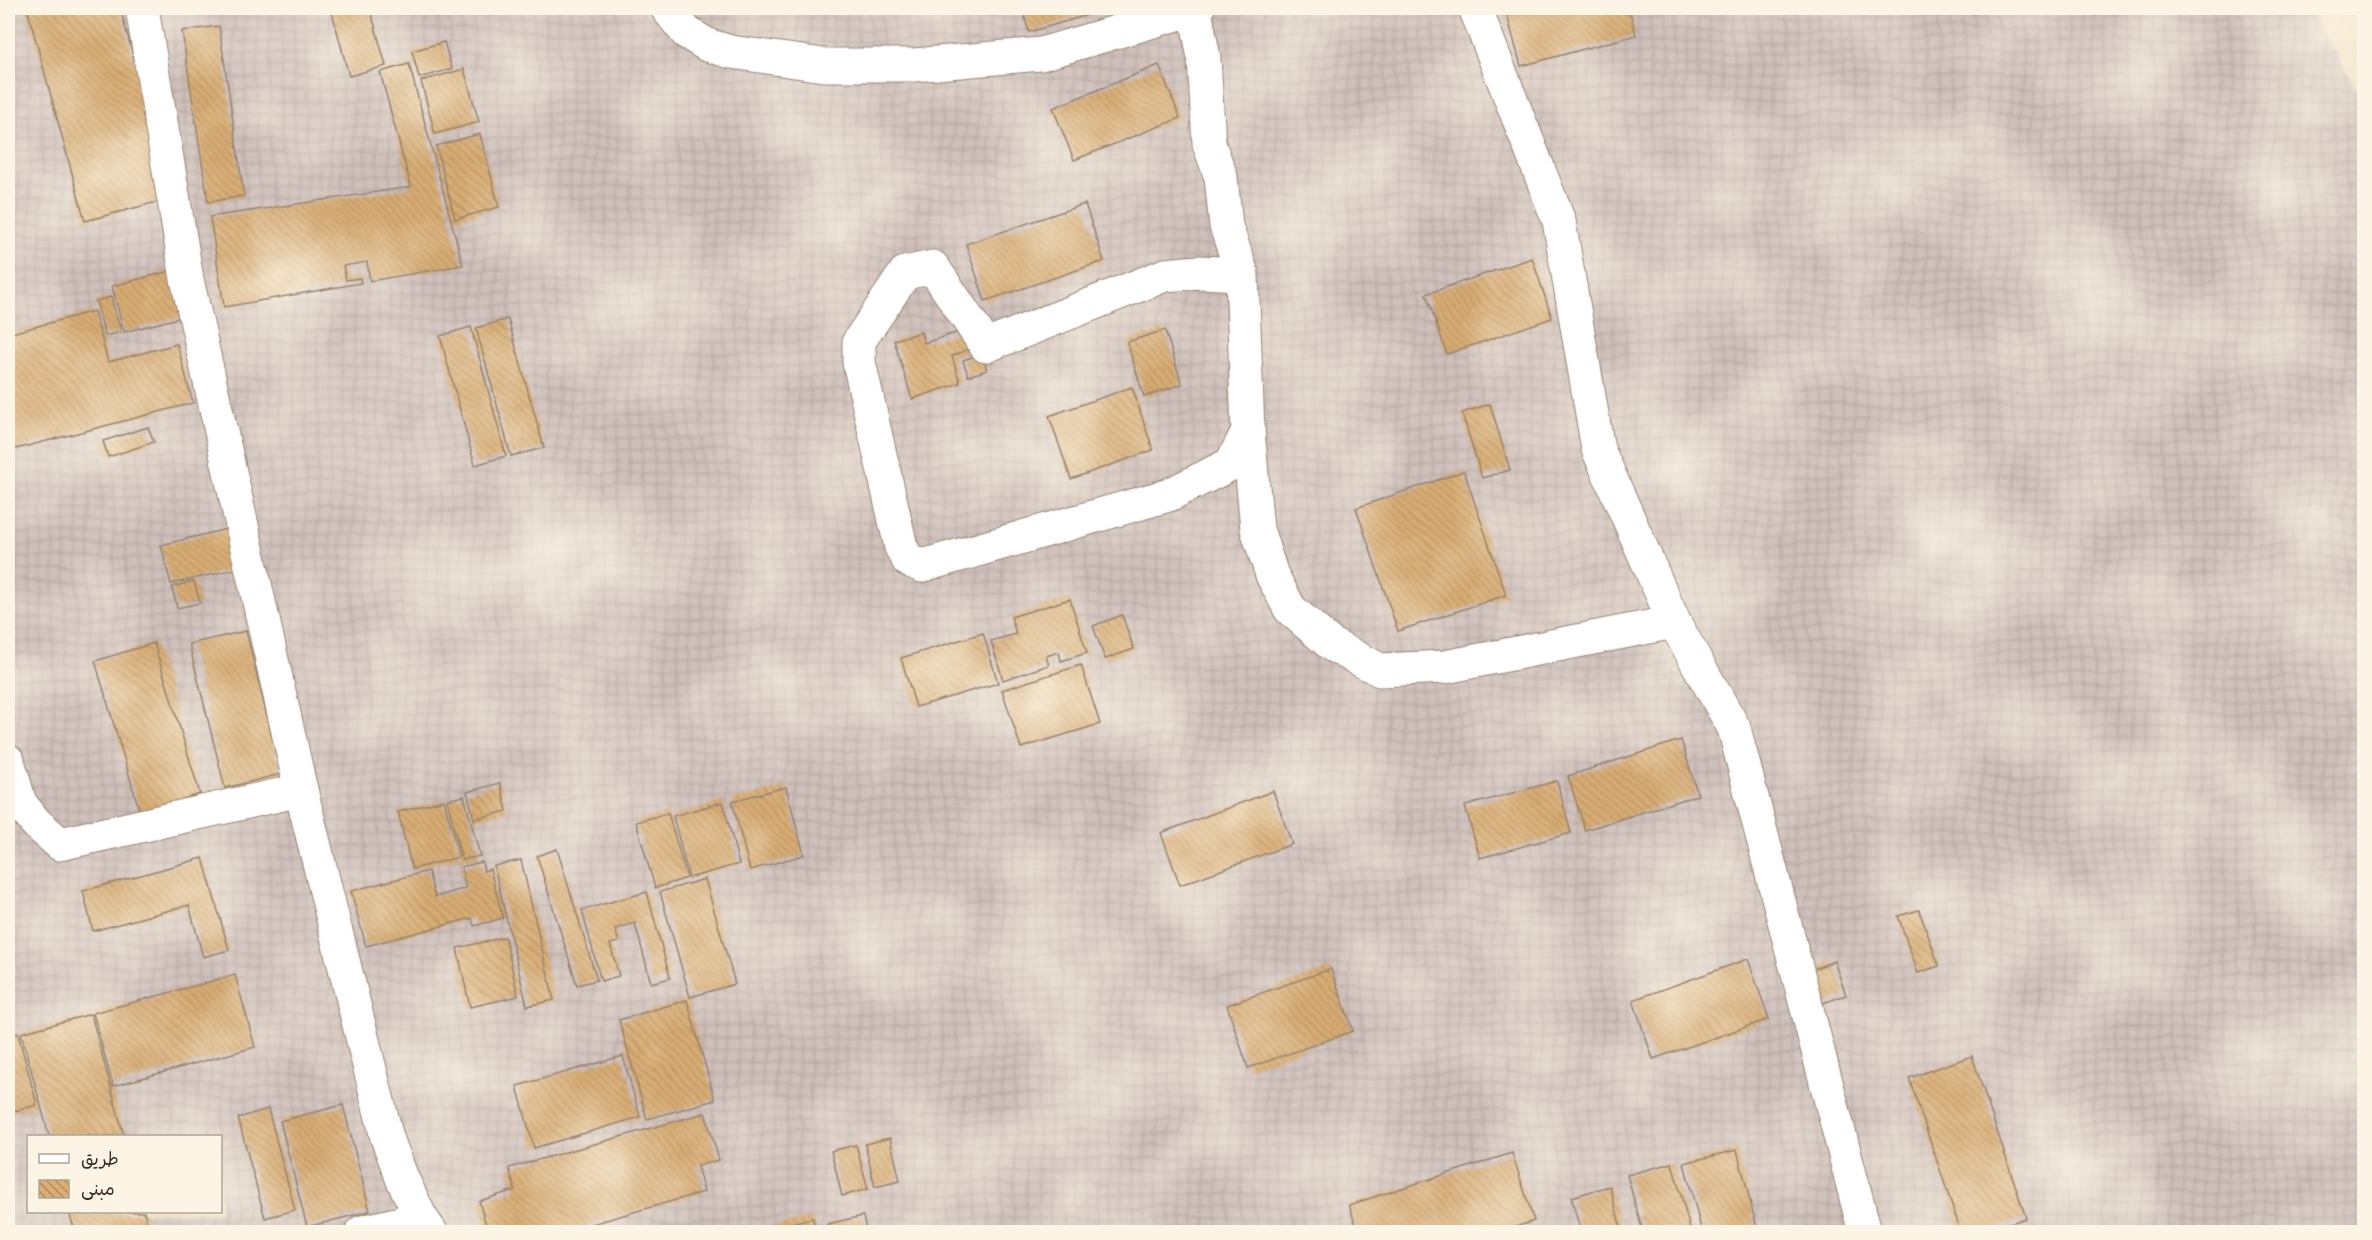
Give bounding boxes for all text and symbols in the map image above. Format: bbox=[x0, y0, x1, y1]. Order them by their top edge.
legend bbox=[27, 1135, 222, 1213]
text: طريق bbox=[81, 1147, 119, 1170]
text: مبنى bbox=[81, 1177, 115, 1200]

